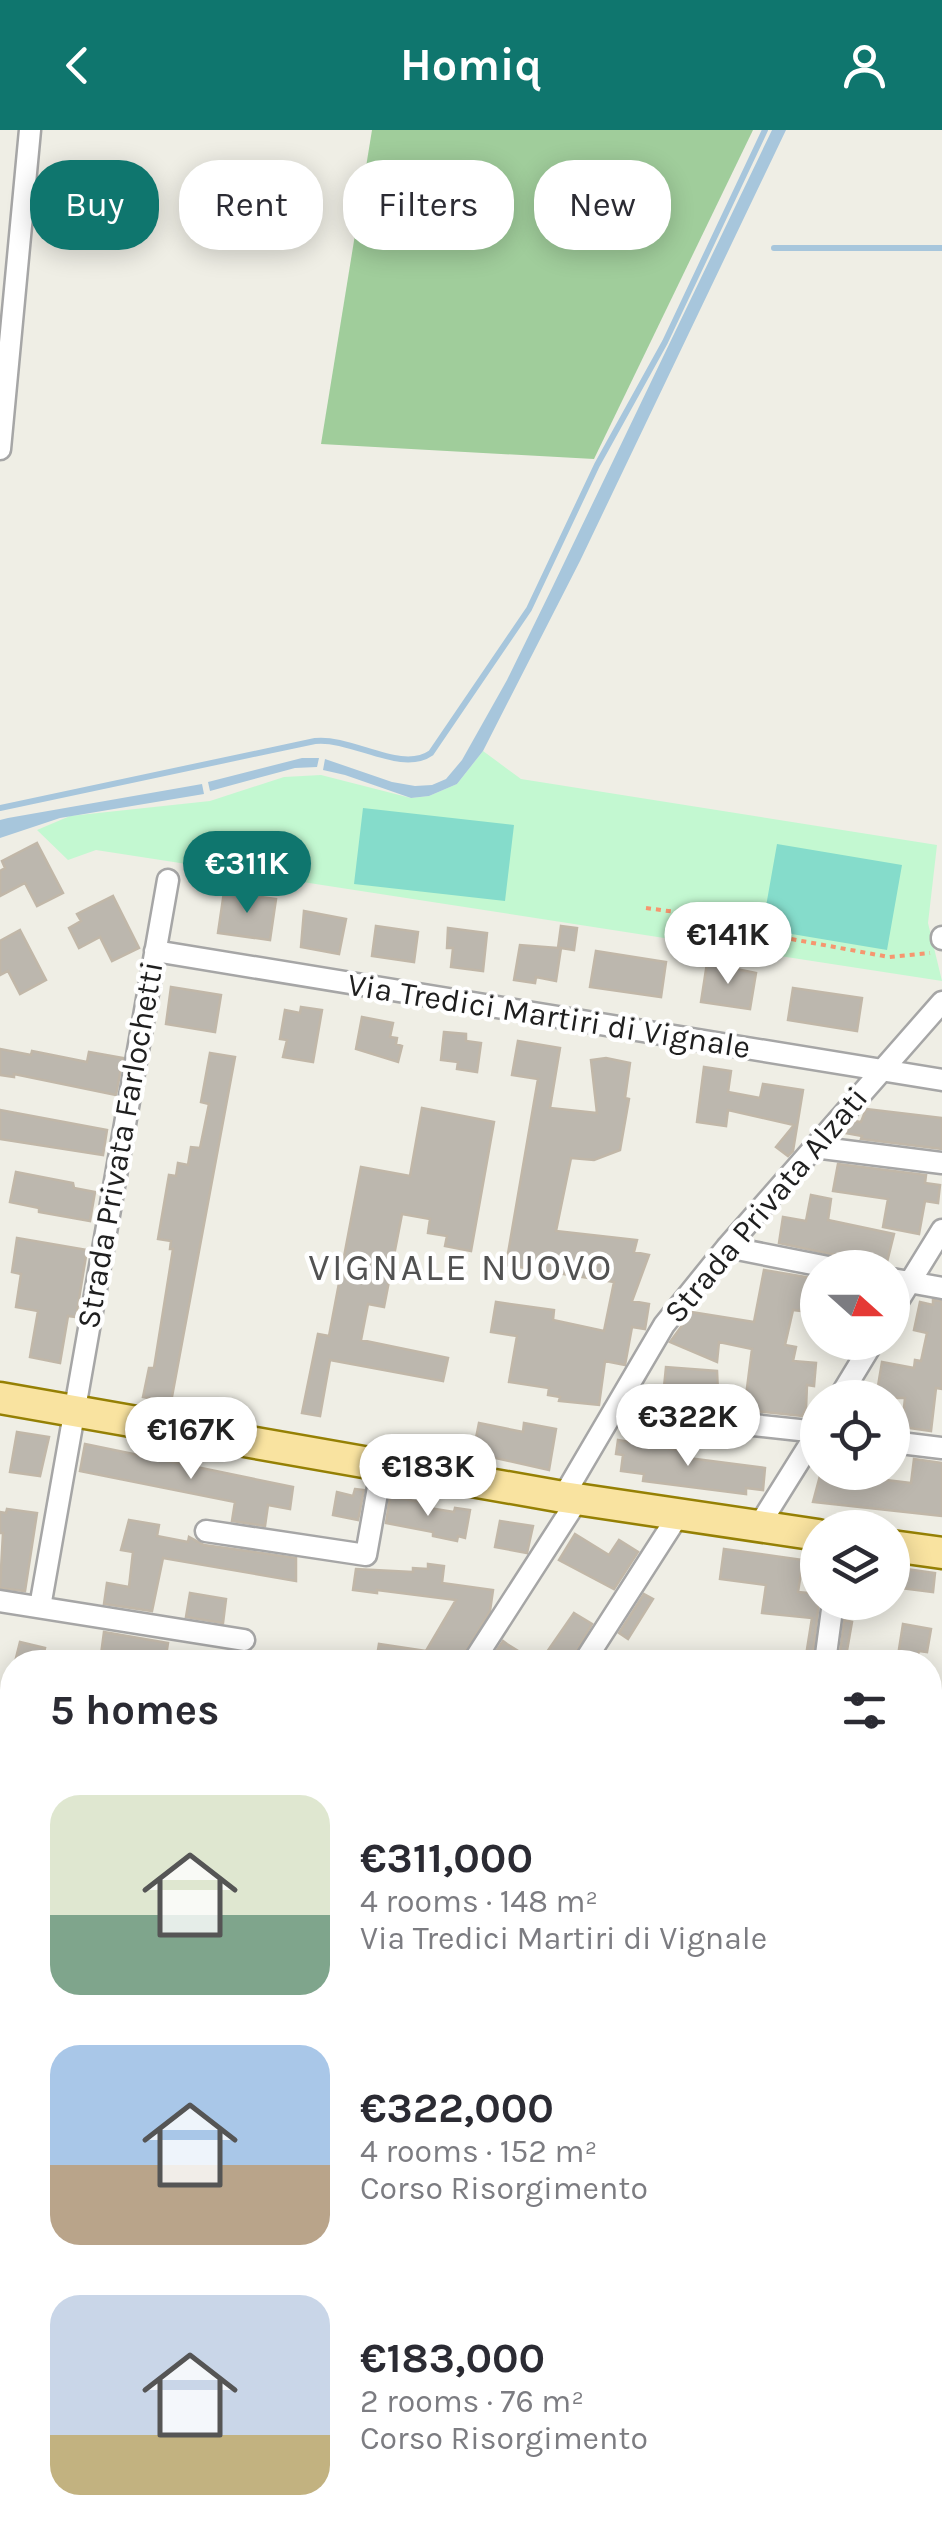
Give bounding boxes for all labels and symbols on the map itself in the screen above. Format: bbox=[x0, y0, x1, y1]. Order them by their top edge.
pin: €311K bbox=[177, 831, 317, 916]
pin: €141K bbox=[658, 902, 798, 987]
street label: Strada Privata Farlochetti bbox=[69, 959, 171, 1331]
street label: Via Tredici Martiri di Vignale bbox=[345, 966, 753, 1066]
street label: Strada Privata Alzati bbox=[657, 1080, 875, 1330]
district label: VIGNALE NUOVO bbox=[308, 1245, 614, 1290]
north arrow bbox=[800, 1250, 910, 1360]
pin: €322K bbox=[618, 1384, 758, 1469]
pin: €167K bbox=[121, 1397, 261, 1482]
pin: €183K bbox=[358, 1434, 498, 1519]

